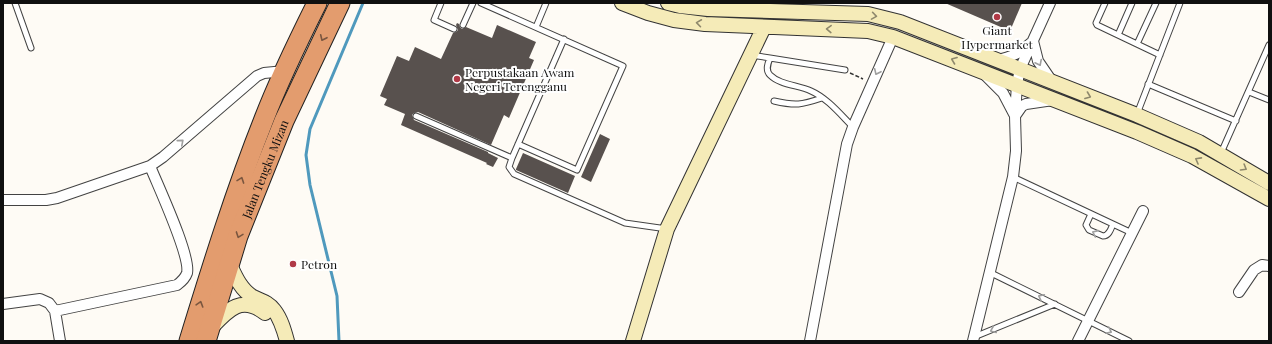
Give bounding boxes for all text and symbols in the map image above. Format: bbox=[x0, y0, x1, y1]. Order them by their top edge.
one-way arrow bbox=[871, 11, 877, 19]
marker: Giant Hypermarket bbox=[992, 12, 1002, 22]
one-way arrow bbox=[696, 19, 703, 28]
place label: Giant Hypermarket bbox=[961, 22, 1034, 52]
one-way arrow bbox=[826, 25, 832, 34]
one-way arrow bbox=[320, 34, 328, 42]
one-way arrow bbox=[951, 57, 958, 65]
one-way arrow bbox=[1034, 59, 1042, 66]
place label: Perpustakaan Awam Negeri Terengganu bbox=[465, 64, 575, 94]
one-way arrow bbox=[874, 68, 882, 76]
marker: Perpustakaan Awam Negeri Terengganu bbox=[452, 74, 462, 84]
one-way arrow bbox=[1084, 91, 1092, 99]
street label: Jalan Tengku Mizan bbox=[238, 117, 292, 221]
one-way arrow bbox=[176, 139, 184, 147]
one-way arrow bbox=[1195, 157, 1203, 164]
one-way arrow bbox=[1240, 163, 1247, 170]
one-way arrow bbox=[237, 177, 245, 184]
one-way arrow bbox=[1092, 230, 1100, 238]
one-way arrow bbox=[236, 231, 244, 238]
place label: Petron bbox=[301, 256, 337, 272]
marker: Petron bbox=[288, 259, 298, 269]
one-way arrow bbox=[1038, 294, 1045, 302]
one-way arrow bbox=[195, 300, 204, 307]
one-way arrow bbox=[989, 325, 996, 333]
one-way arrow bbox=[1104, 326, 1112, 334]

